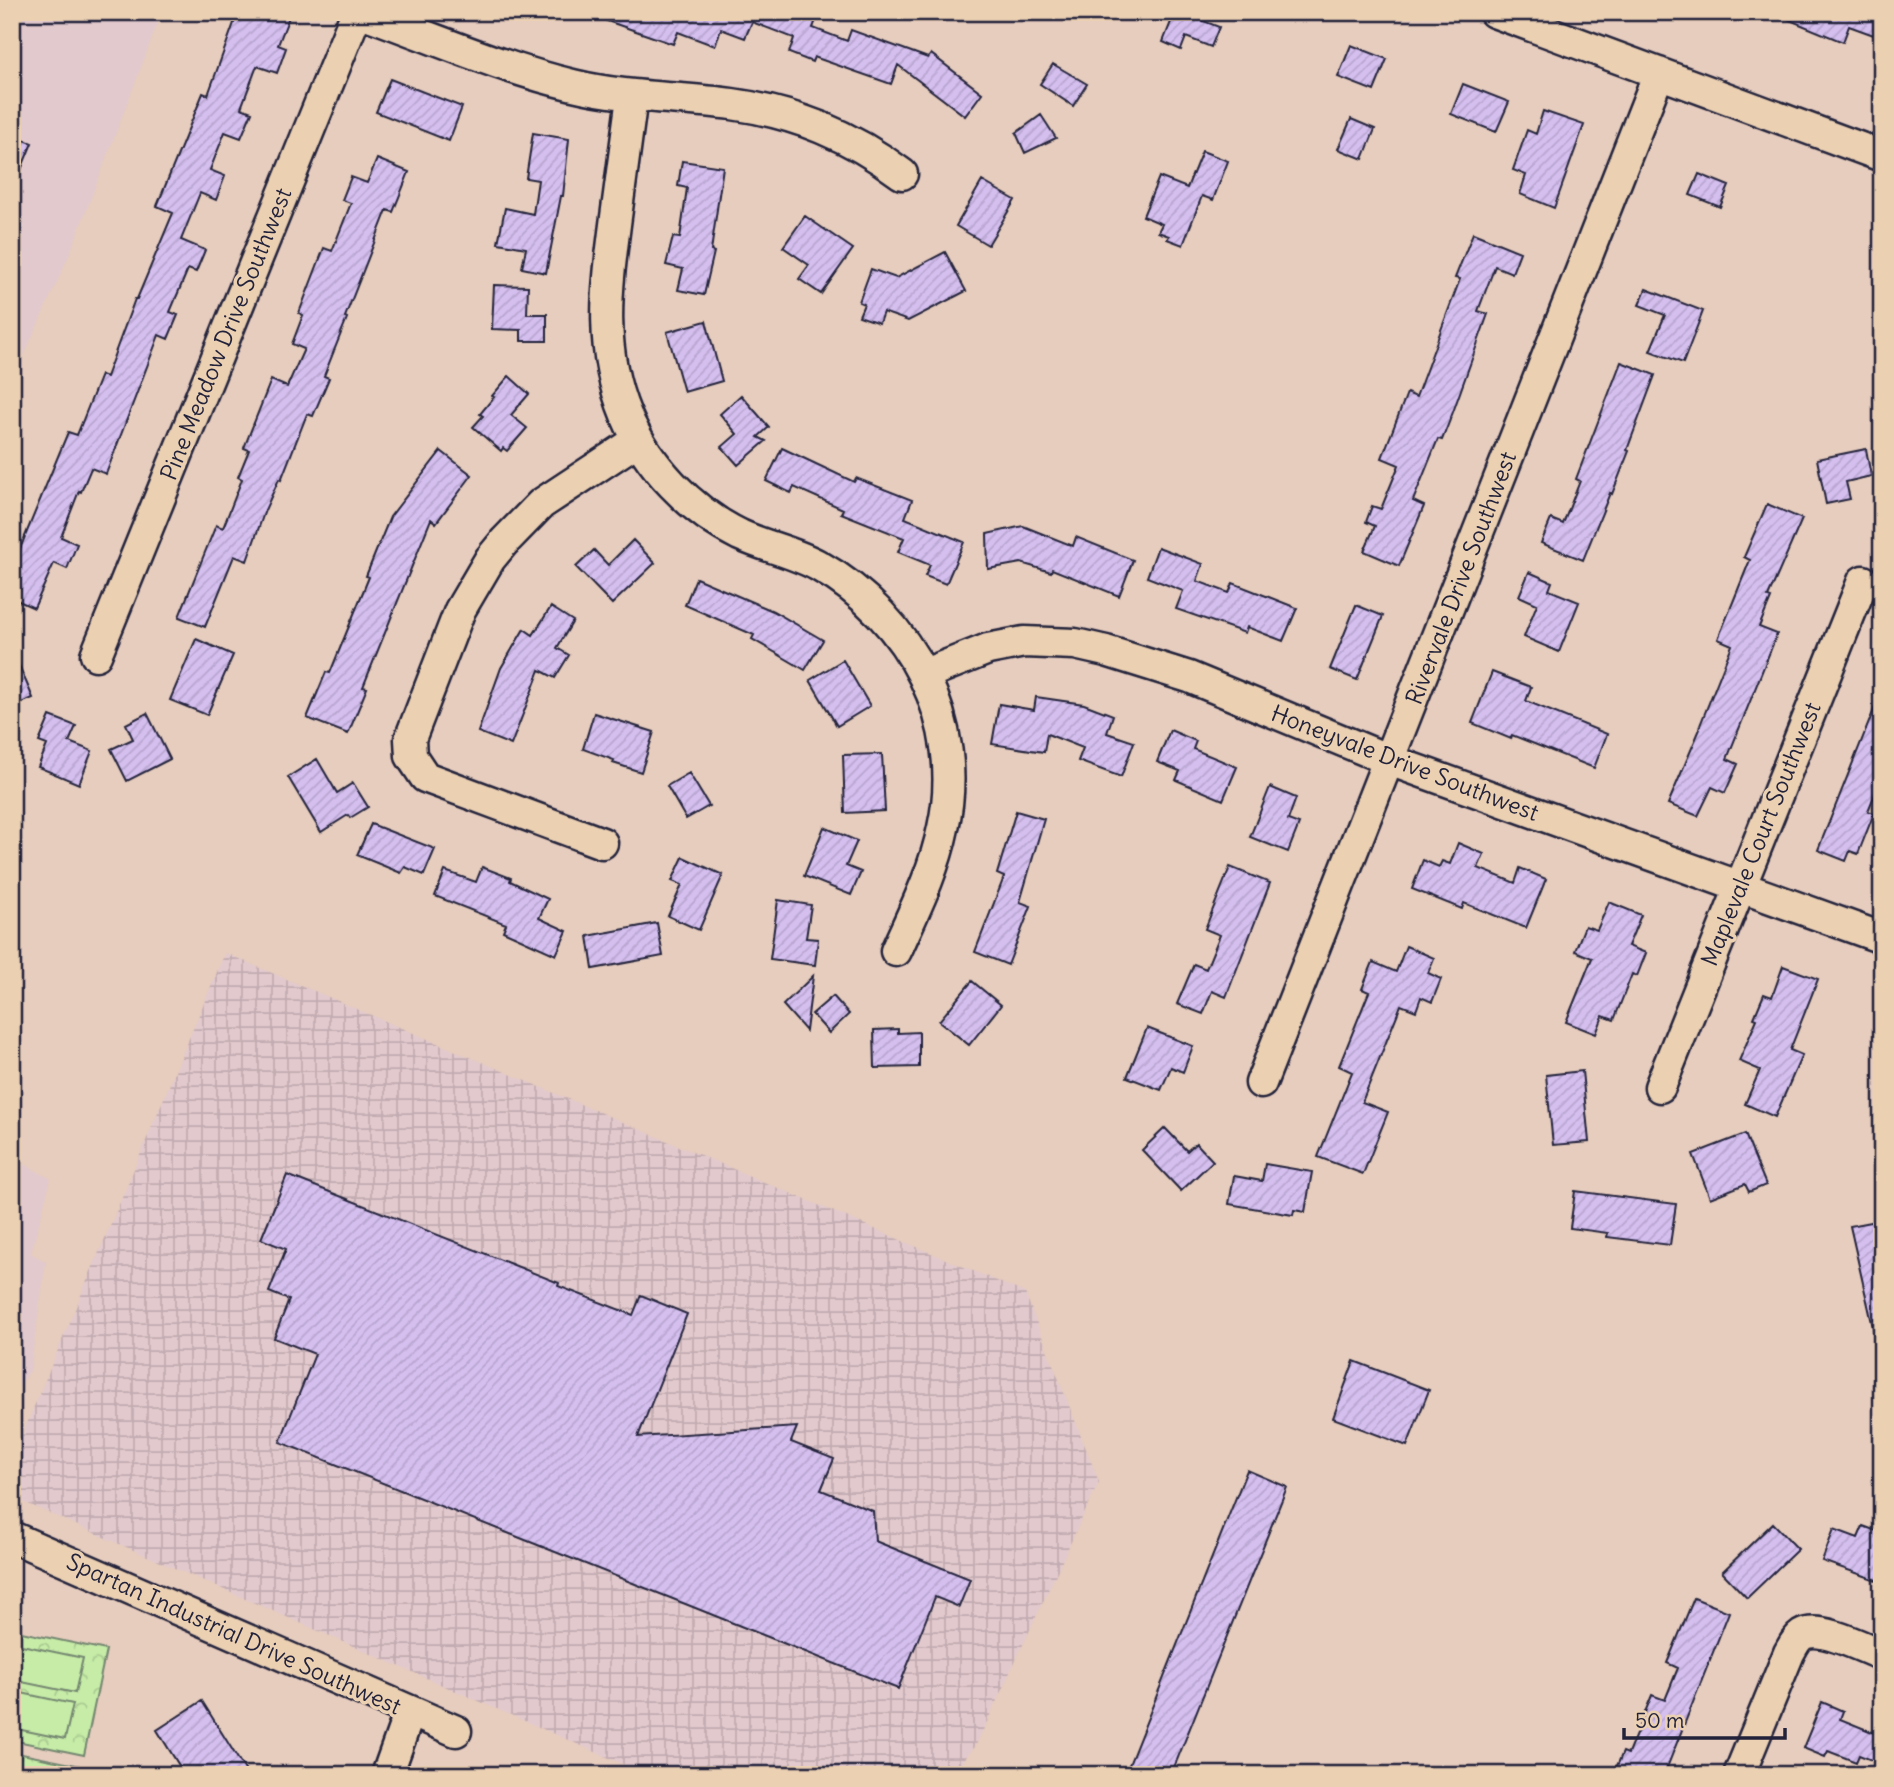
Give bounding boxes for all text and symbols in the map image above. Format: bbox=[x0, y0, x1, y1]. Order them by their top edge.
street label: Pine Meadow Drive Southwest bbox=[154, 183, 298, 484]
street label: Rivervale Drive Southwest bbox=[1399, 447, 1522, 708]
street label: Maplevale Court Southwest bbox=[1694, 697, 1827, 970]
street label: Honeyvale Drive Southwest bbox=[1267, 698, 1543, 827]
street label: Spartan Industrial Drive Southwest bbox=[62, 1546, 406, 1721]
scale bar bbox=[1624, 1696, 1786, 1740]
text: 50 m bbox=[1635, 1707, 1684, 1734]

